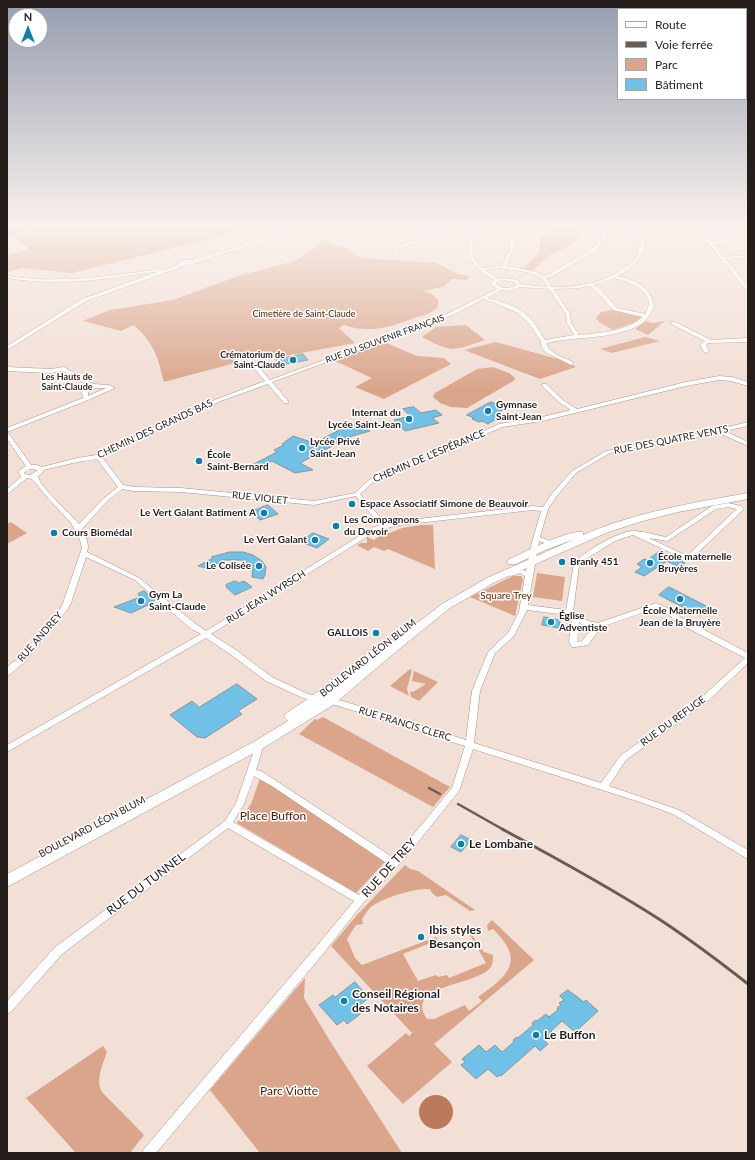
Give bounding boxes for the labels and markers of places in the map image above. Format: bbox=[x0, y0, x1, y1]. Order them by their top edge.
place label: Crématorium de Saint-Claude bbox=[220, 350, 285, 371]
marker: Crématorium de Saint-Claude bbox=[288, 355, 298, 365]
place label: Gymnase Saint-Jean bbox=[496, 399, 542, 422]
marker: Gymnase Saint-Jean bbox=[483, 406, 493, 416]
place label: Internat du Lycée Saint-Jean bbox=[328, 407, 401, 430]
marker: Internat du Lycée Saint-Jean bbox=[404, 414, 414, 424]
place label: Lycée Privé Saint-Jean bbox=[310, 436, 360, 460]
marker: Lycée Privé Saint-Jean bbox=[297, 443, 307, 453]
place label: École Saint-Bernard bbox=[207, 449, 269, 472]
marker: École Saint-Bernard bbox=[194, 456, 204, 466]
place label: Espace Associatif Simone de Beauvoir bbox=[360, 498, 528, 510]
marker: Espace Associatif Simone de Beauvoir bbox=[347, 499, 357, 509]
place label: Le Vert Galant Batiment A bbox=[140, 507, 256, 519]
marker: Le Vert Galant Batiment A bbox=[259, 508, 269, 518]
place label: Les Compagnons du Devoir bbox=[344, 514, 419, 538]
marker: Les Compagnons du Devoir bbox=[331, 521, 341, 531]
place label: Cours Biomédal bbox=[62, 527, 132, 539]
marker: Cours Biomédal bbox=[49, 528, 59, 538]
place label: Le Vert Galant bbox=[244, 534, 307, 546]
marker: Le Vert Galant bbox=[310, 535, 320, 545]
place label: École maternelle Bruyères bbox=[658, 551, 732, 574]
place label: Branly 451 bbox=[570, 556, 618, 568]
marker: Branly 451 bbox=[557, 557, 567, 567]
marker: École maternelle Bruyères bbox=[645, 558, 655, 568]
place label: Le Colisée bbox=[206, 560, 251, 572]
marker: Le Colisée bbox=[254, 561, 264, 571]
place label: Gym La Saint-Claude bbox=[149, 589, 206, 612]
marker: École Maternelle Jean de la Bruyère bbox=[675, 594, 685, 604]
marker: Gym La Saint-Claude bbox=[136, 596, 146, 606]
place label: École Maternelle Jean de la Bruyère bbox=[639, 605, 721, 628]
place label: Église Adventiste bbox=[559, 610, 607, 634]
marker: Église Adventiste bbox=[546, 617, 556, 627]
place label: GALLOIS bbox=[327, 627, 368, 639]
marker: GALLOIS bbox=[371, 628, 381, 638]
place label: Le Lombane bbox=[469, 837, 533, 851]
marker: Le Lombane bbox=[456, 839, 466, 849]
place label: Ibis styles Besançon bbox=[429, 923, 481, 951]
marker: Ibis styles Besançon bbox=[416, 932, 426, 942]
place label: Conseil Régional des Notaires bbox=[352, 987, 440, 1015]
marker: Conseil Régional des Notaires bbox=[339, 996, 349, 1006]
place label: Le Buffon bbox=[544, 1028, 595, 1042]
marker: Le Buffon bbox=[531, 1030, 541, 1040]

